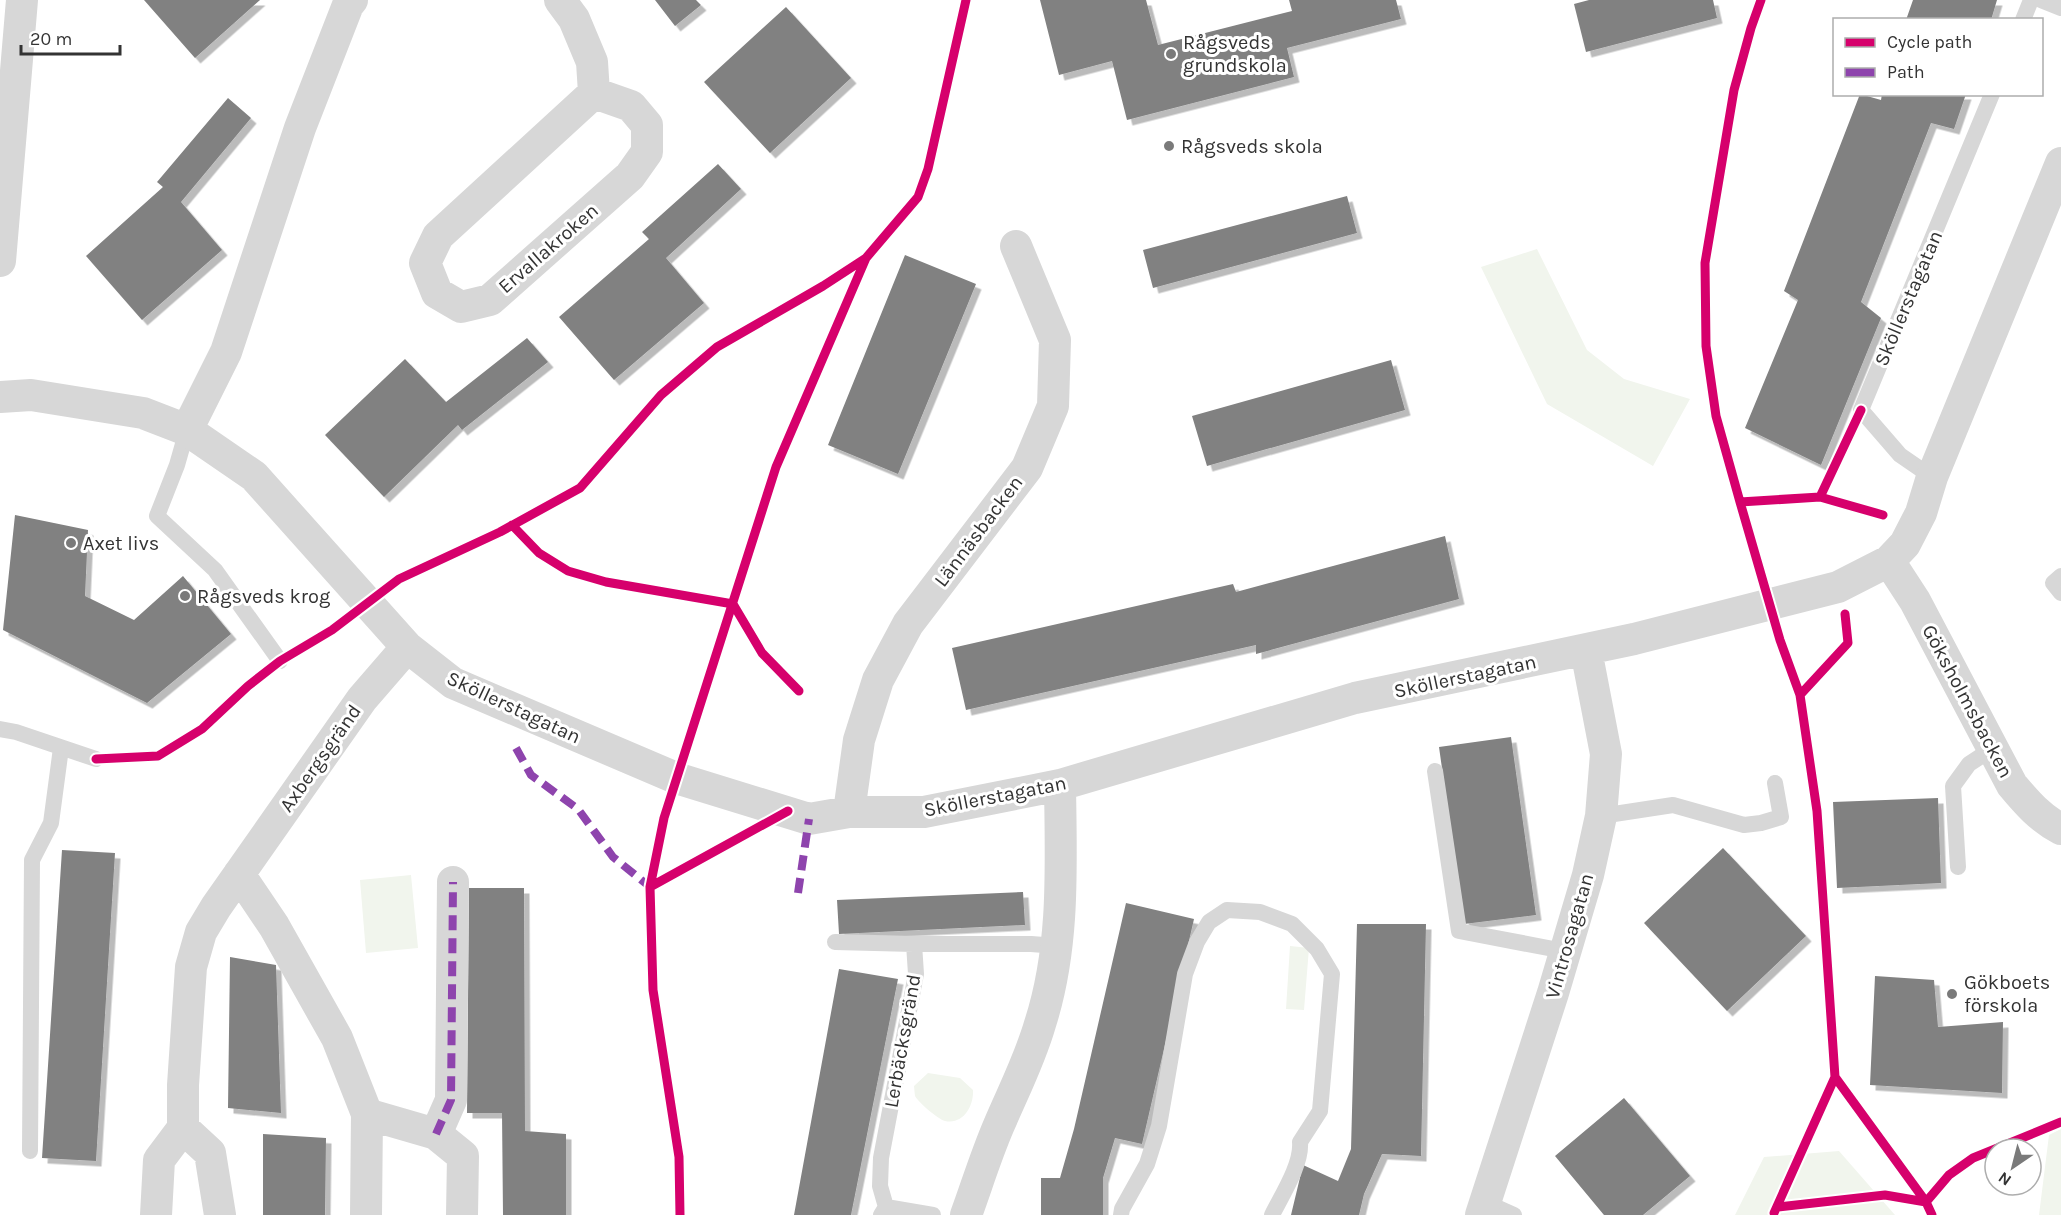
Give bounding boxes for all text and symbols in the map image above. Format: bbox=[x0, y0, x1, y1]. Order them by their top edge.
scale bar bbox=[21, 18, 120, 56]
legend bbox=[1833, 18, 2043, 96]
text: 20 m bbox=[30, 28, 72, 50]
place label: Rågsveds grundskola bbox=[1183, 31, 1287, 77]
text: Cycle path bbox=[1887, 31, 1972, 53]
marker: Rågsveds grundskola bbox=[1164, 47, 1178, 61]
text: Path bbox=[1887, 61, 1925, 83]
place label: Rågsveds skola bbox=[1181, 135, 1323, 158]
marker: Rågsveds skola bbox=[1162, 139, 1176, 153]
street label: Ervallakroken bbox=[494, 199, 603, 298]
street label: Sköllerstagatan bbox=[1870, 227, 1947, 369]
street label: Lännäsbacken bbox=[929, 471, 1028, 591]
place label: Axet livs bbox=[83, 532, 159, 555]
marker: Axet livs bbox=[64, 536, 78, 550]
place label: Rågsveds krog bbox=[197, 585, 330, 608]
marker: Rågsveds krog bbox=[178, 589, 192, 603]
street label: Göksholmsbacken bbox=[1917, 621, 2018, 782]
street label: Sköllerstagatan bbox=[1392, 650, 1538, 703]
street label: Sköllerstagatan bbox=[443, 666, 584, 749]
street label: Axbergsgränd bbox=[275, 700, 366, 816]
street label: Sköllerstagatan bbox=[922, 771, 1068, 822]
street label: Vintrosagatan bbox=[1541, 871, 1598, 1001]
place label: Gökboets förskola bbox=[1964, 971, 2050, 1017]
street label: Lerbäcksgränd bbox=[879, 972, 926, 1110]
marker: Gökboets förskola bbox=[1945, 987, 1959, 1001]
north arrow bbox=[1983, 1137, 2043, 1197]
text: N bbox=[1995, 1168, 2015, 1190]

